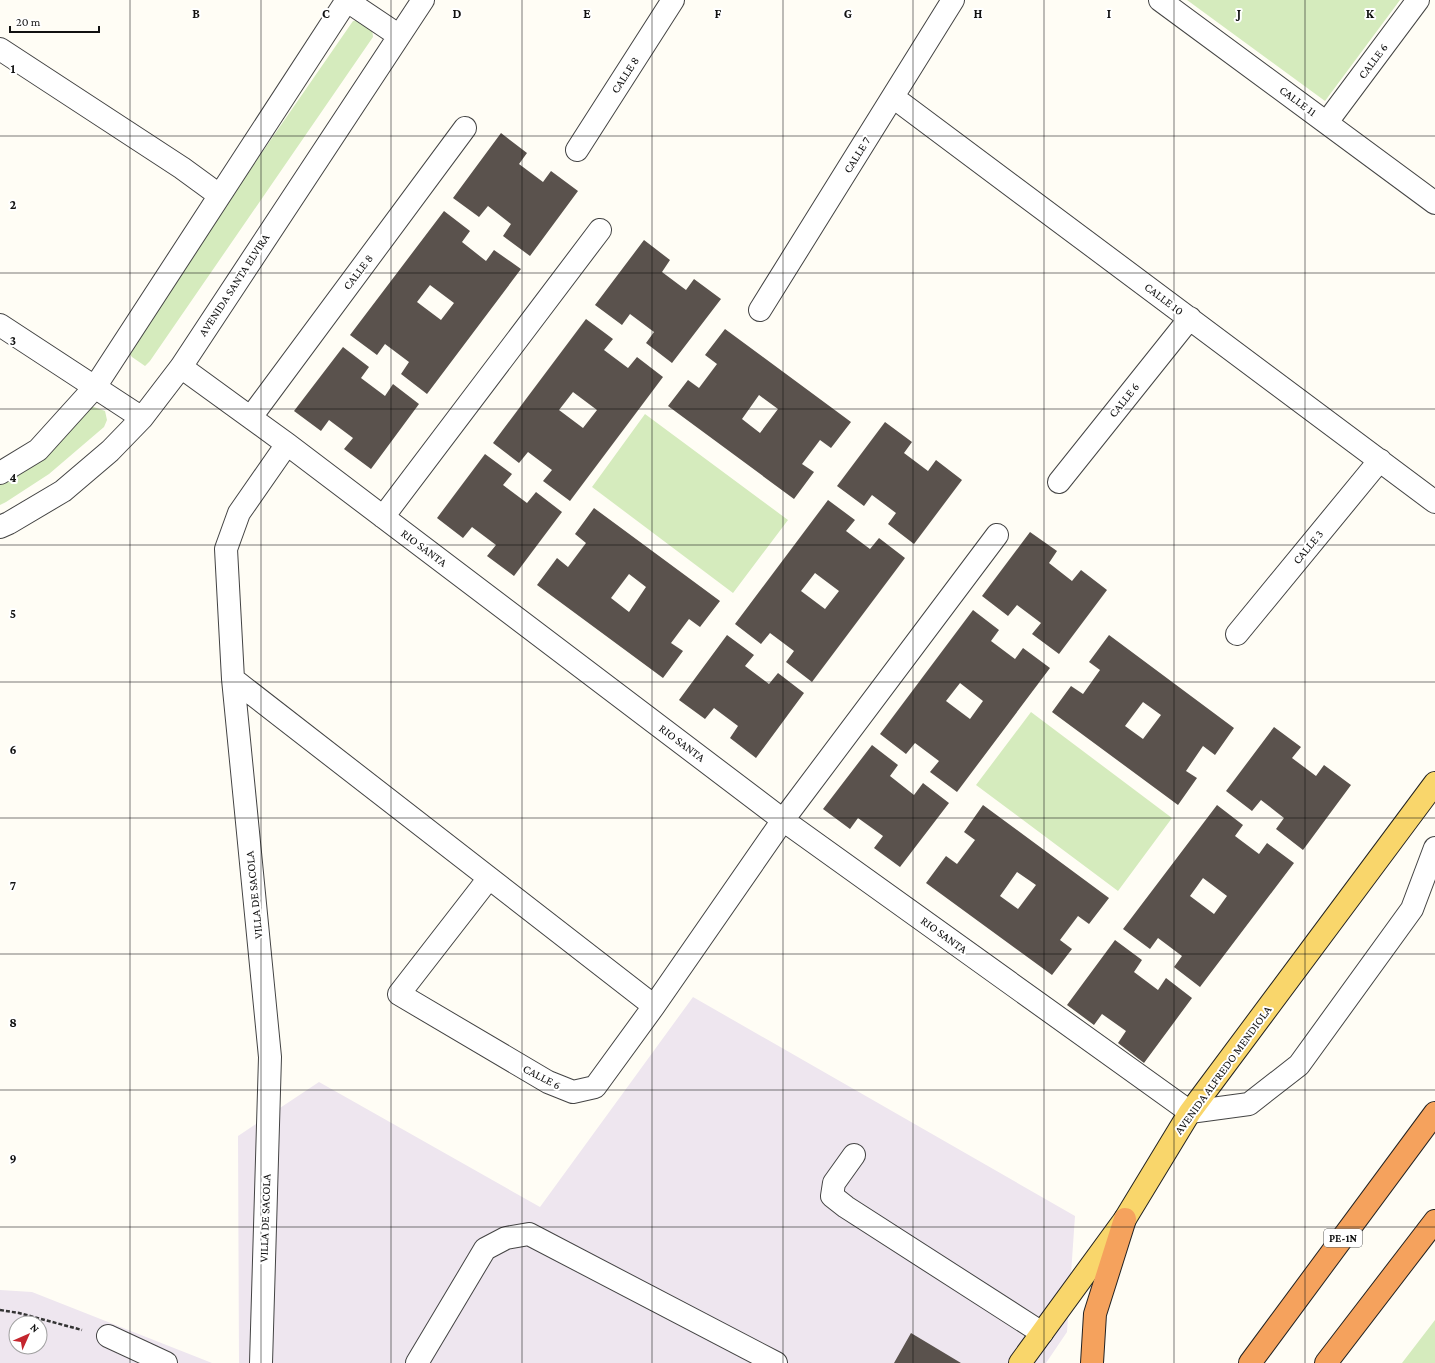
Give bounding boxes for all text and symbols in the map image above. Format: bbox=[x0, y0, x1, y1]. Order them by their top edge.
text: B bbox=[192, 6, 200, 21]
text: C bbox=[322, 6, 330, 21]
text: D bbox=[453, 6, 462, 21]
text: E bbox=[583, 6, 591, 21]
text: F bbox=[715, 6, 722, 21]
text: G bbox=[844, 6, 852, 21]
text: H bbox=[974, 6, 983, 21]
text: I bbox=[1107, 6, 1111, 21]
text: J bbox=[1235, 6, 1241, 21]
text: K bbox=[1366, 6, 1375, 21]
scale bar bbox=[10, 8, 99, 34]
text: 20 m bbox=[16, 15, 41, 29]
street label: CALLE 6 bbox=[1355, 41, 1391, 81]
street label: CALLE 8 bbox=[608, 54, 642, 96]
text: 1 bbox=[11, 61, 16, 76]
street label: CALLE 11 bbox=[1277, 83, 1319, 119]
street label: CALLE 7 bbox=[840, 134, 874, 176]
text: 2 bbox=[10, 197, 17, 212]
street label: AVENIDA SANTA ELVIRA bbox=[196, 231, 273, 339]
street label: CALLE 8 bbox=[340, 251, 376, 293]
street label: CALLE 10 bbox=[1142, 280, 1186, 318]
text: 3 bbox=[10, 333, 16, 348]
street label: CALLE 6 bbox=[1106, 380, 1142, 420]
text: 4 bbox=[9, 470, 17, 485]
street label: RIO SANTA bbox=[398, 526, 450, 570]
street label: CALLE 3 bbox=[1290, 527, 1326, 567]
text: 5 bbox=[10, 606, 16, 621]
street label: RIO SANTA bbox=[656, 721, 708, 765]
text: 6 bbox=[9, 742, 17, 757]
street label: VILLA DE SACOLA bbox=[242, 850, 266, 940]
text: 7 bbox=[10, 878, 16, 893]
street label: RIO SANTA bbox=[918, 914, 970, 957]
street label: AVENIDA ALFREDO MENDIOLA bbox=[1172, 1003, 1274, 1137]
text: 8 bbox=[9, 1015, 17, 1030]
street label: CALLE 6 bbox=[521, 1062, 563, 1092]
text: 9 bbox=[9, 1151, 17, 1166]
street label: VILLA DE SACOLA bbox=[256, 1173, 274, 1262]
road number: PE-1N bbox=[1324, 1229, 1362, 1247]
north arrow bbox=[8, 1315, 48, 1355]
text: N bbox=[28, 1321, 42, 1335]

